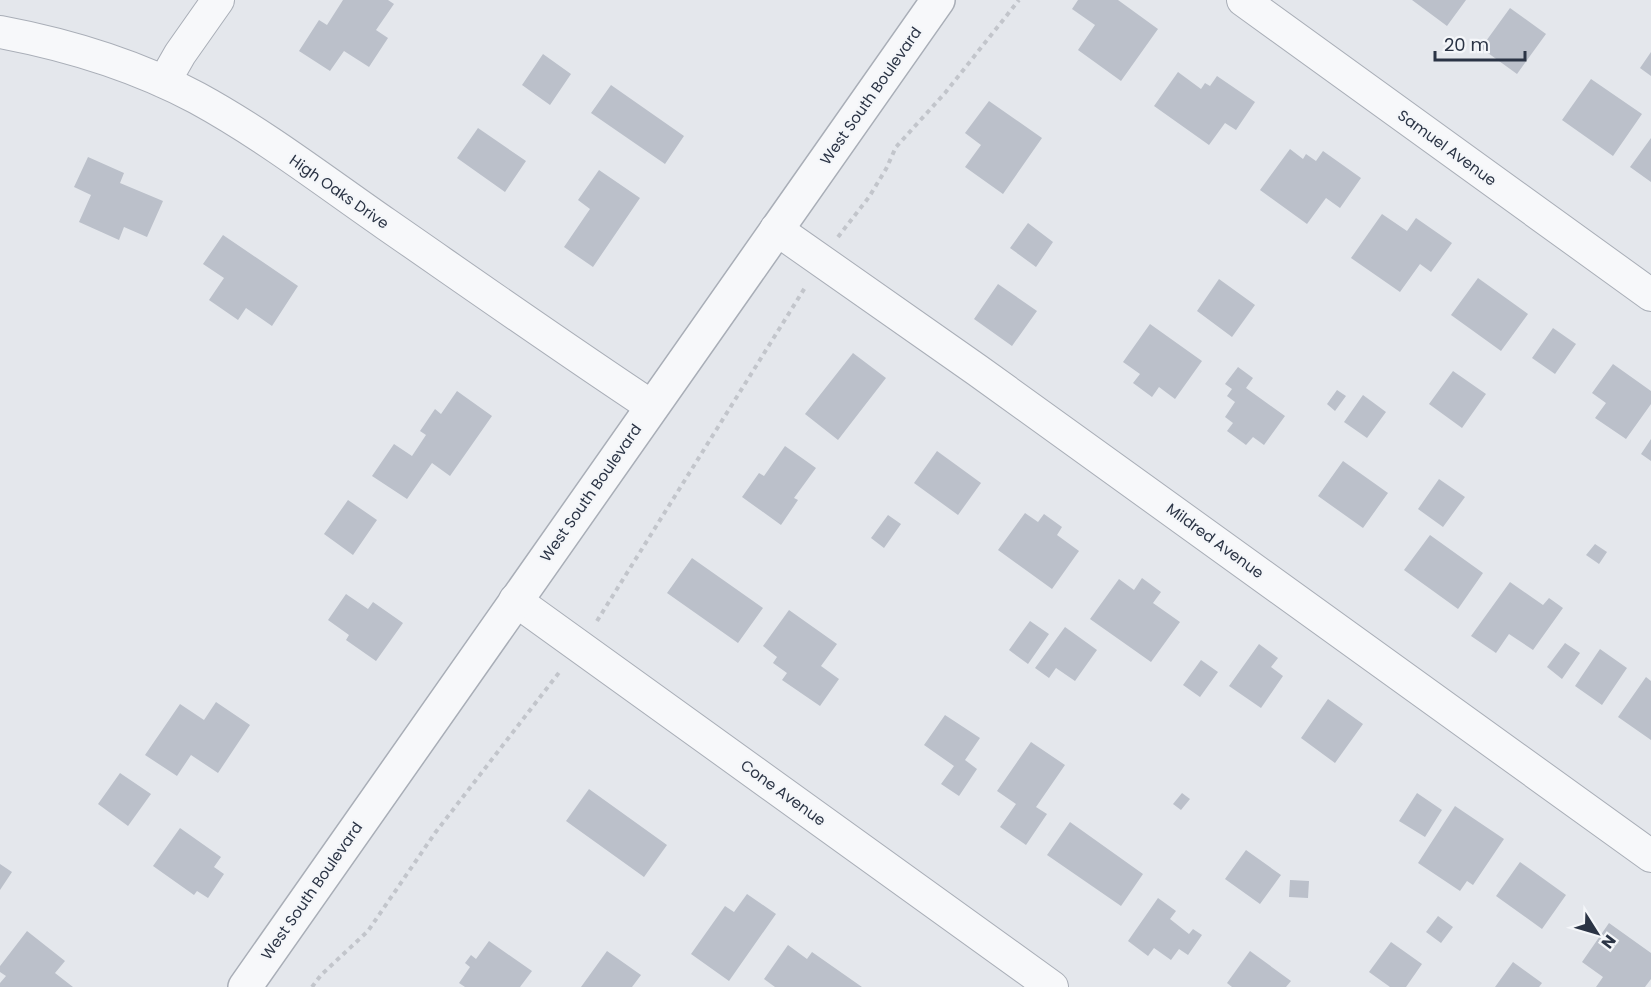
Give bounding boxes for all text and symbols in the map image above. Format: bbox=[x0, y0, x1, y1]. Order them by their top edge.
street label: West South Boulevard bbox=[815, 23, 926, 169]
scale bar bbox=[1435, 24, 1525, 62]
text: 20 m bbox=[1444, 32, 1489, 57]
street label: Samuel Avenue bbox=[1394, 105, 1501, 191]
street label: High Oaks Drive bbox=[285, 149, 393, 234]
street label: West South Boulevard bbox=[535, 420, 646, 566]
street label: Mildred Avenue bbox=[1162, 498, 1268, 583]
street label: Cone Avenue bbox=[737, 755, 830, 831]
street label: West South Boulevard bbox=[256, 818, 367, 964]
north arrow bbox=[1567, 903, 1627, 963]
text: N bbox=[1596, 930, 1621, 953]

